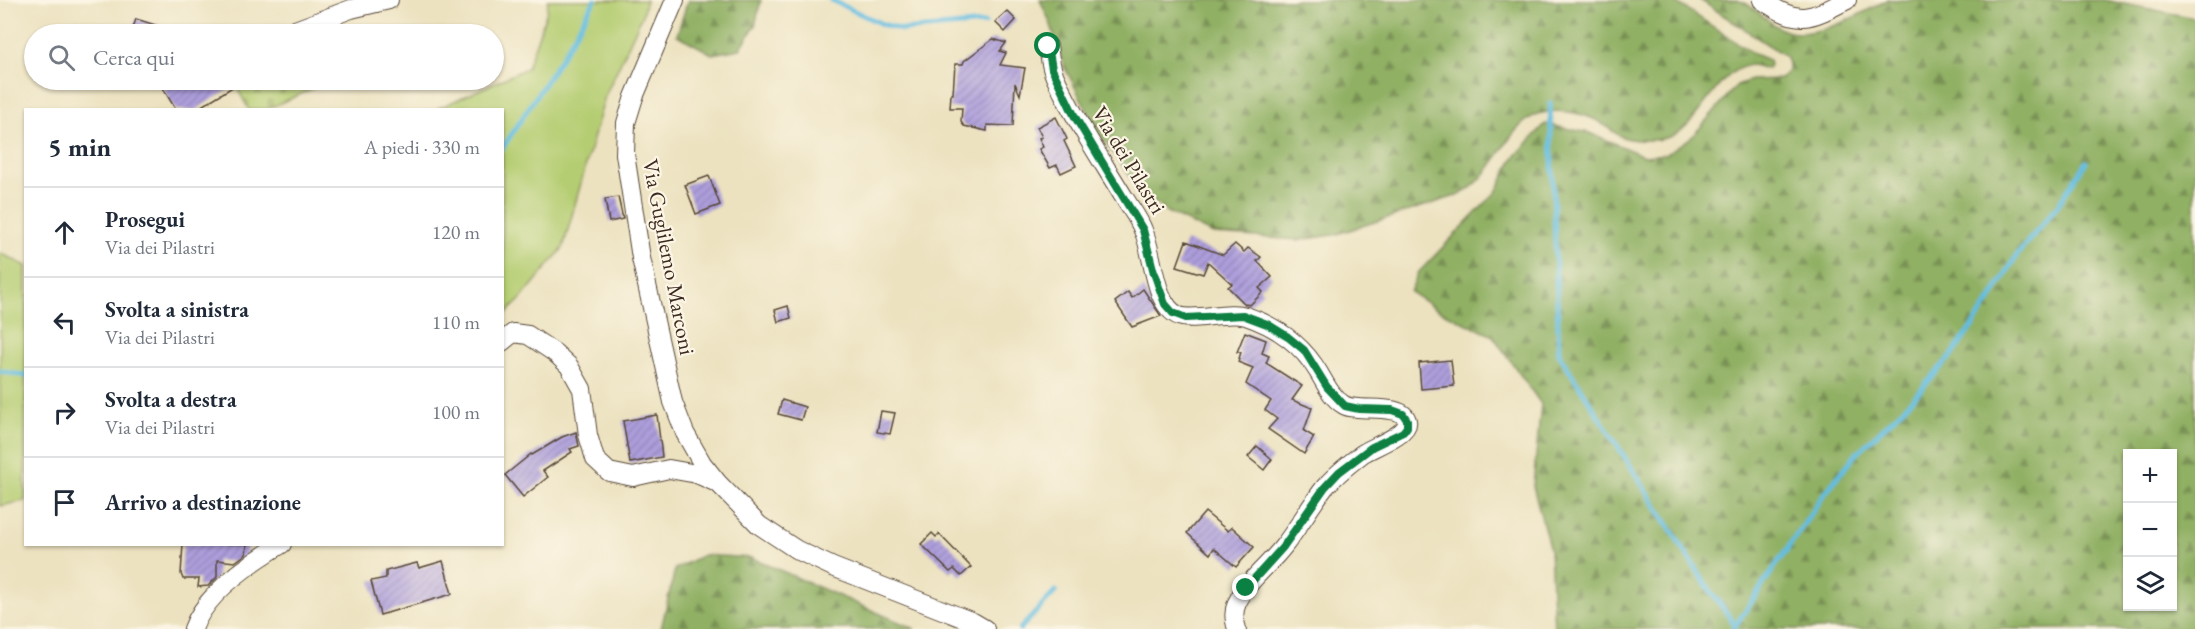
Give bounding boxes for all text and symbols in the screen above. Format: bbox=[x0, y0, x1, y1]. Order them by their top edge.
search box bbox=[24, 24, 504, 90]
route start bbox=[1034, 32, 1060, 58]
icon: search bbox=[45, 41, 78, 74]
text: Cerca qui bbox=[93, 43, 175, 72]
street label: Via dei Pilastri bbox=[1085, 101, 1173, 219]
text: 5 min bbox=[48, 130, 111, 164]
text: A piedi · 330 m bbox=[364, 134, 480, 160]
street label: Via Guglilemo Marconi bbox=[636, 157, 702, 357]
text: Prosegui bbox=[105, 205, 185, 234]
icon: ahead bbox=[48, 216, 81, 249]
text: 120 m bbox=[432, 219, 480, 245]
text: Via dei Pilastri bbox=[105, 234, 215, 260]
text: Svolta a sinistra bbox=[105, 295, 249, 324]
icon: left bbox=[48, 306, 81, 339]
text: 110 m bbox=[432, 309, 480, 335]
text: Via dei Pilastri bbox=[105, 324, 215, 350]
text: Svolta a destra bbox=[105, 385, 237, 414]
icon: right bbox=[48, 396, 81, 429]
text: 100 m bbox=[432, 399, 480, 425]
text: Via dei Pilastri bbox=[105, 414, 215, 440]
map controls bbox=[2123, 449, 2177, 611]
button: + bbox=[2123, 449, 2177, 503]
icon: arrive bbox=[48, 486, 81, 519]
text: Arrivo a destinazione bbox=[105, 488, 301, 517]
button: − bbox=[2123, 503, 2177, 557]
button: layers bbox=[2123, 557, 2177, 611]
route end bbox=[1232, 574, 1258, 600]

